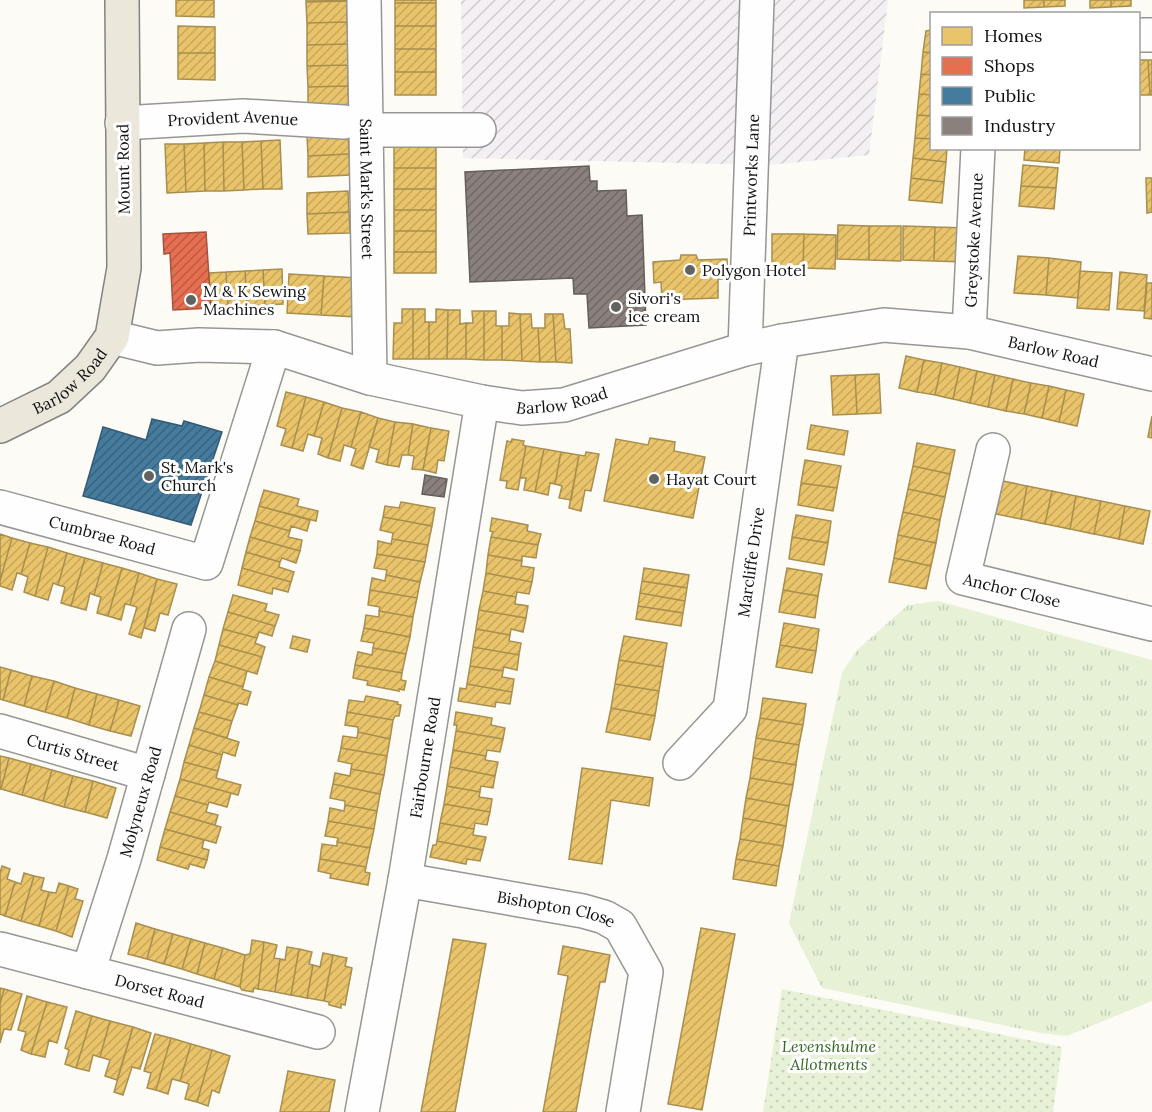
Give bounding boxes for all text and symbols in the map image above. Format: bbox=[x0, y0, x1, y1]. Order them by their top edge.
legend bbox=[930, 12, 1140, 150]
text: Homes bbox=[984, 24, 1042, 47]
text: Shops bbox=[984, 54, 1035, 77]
text: Public bbox=[984, 84, 1036, 107]
street label: Provident Avenue bbox=[167, 106, 299, 130]
street label: Printworks Lane bbox=[739, 113, 763, 237]
text: Industry bbox=[984, 114, 1056, 137]
street label: Saint Mark's Street bbox=[356, 118, 378, 260]
street label: Mount Road bbox=[112, 123, 134, 214]
street label: Greystoke Avenue bbox=[960, 172, 987, 308]
place label: Polygon Hotel bbox=[702, 260, 806, 280]
marker: Polygon Hotel bbox=[683, 263, 697, 277]
place label: M & K Sewing Machines bbox=[203, 281, 307, 319]
place label: Sivori's ice cream bbox=[628, 288, 700, 326]
marker: M & K Sewing Machines bbox=[184, 293, 198, 307]
marker: Sivori's ice cream bbox=[609, 300, 623, 314]
street label: Barlow Road bbox=[1006, 331, 1101, 372]
street label: Barlow Road bbox=[29, 344, 111, 418]
street label: Barlow Road bbox=[515, 382, 610, 419]
place label: St. Mark's Church bbox=[161, 457, 233, 495]
marker: St. Mark's Church bbox=[142, 469, 156, 483]
place label: Hayat Court bbox=[666, 469, 758, 489]
marker: Hayat Court bbox=[647, 472, 661, 486]
street label: Marcliffe Drive bbox=[733, 505, 768, 618]
street label: Cumbrae Road bbox=[47, 511, 158, 559]
street label: Anchor Close bbox=[960, 568, 1063, 611]
street label: Fairbourne Road bbox=[405, 695, 444, 820]
street label: Curtis Street bbox=[24, 729, 122, 775]
street label: Molyneux Road bbox=[115, 744, 165, 860]
street label: Bishopton Close bbox=[495, 886, 620, 932]
street label: Dorset Road bbox=[113, 969, 207, 1012]
park label: Levenshulme Allotments bbox=[782, 1036, 877, 1074]

